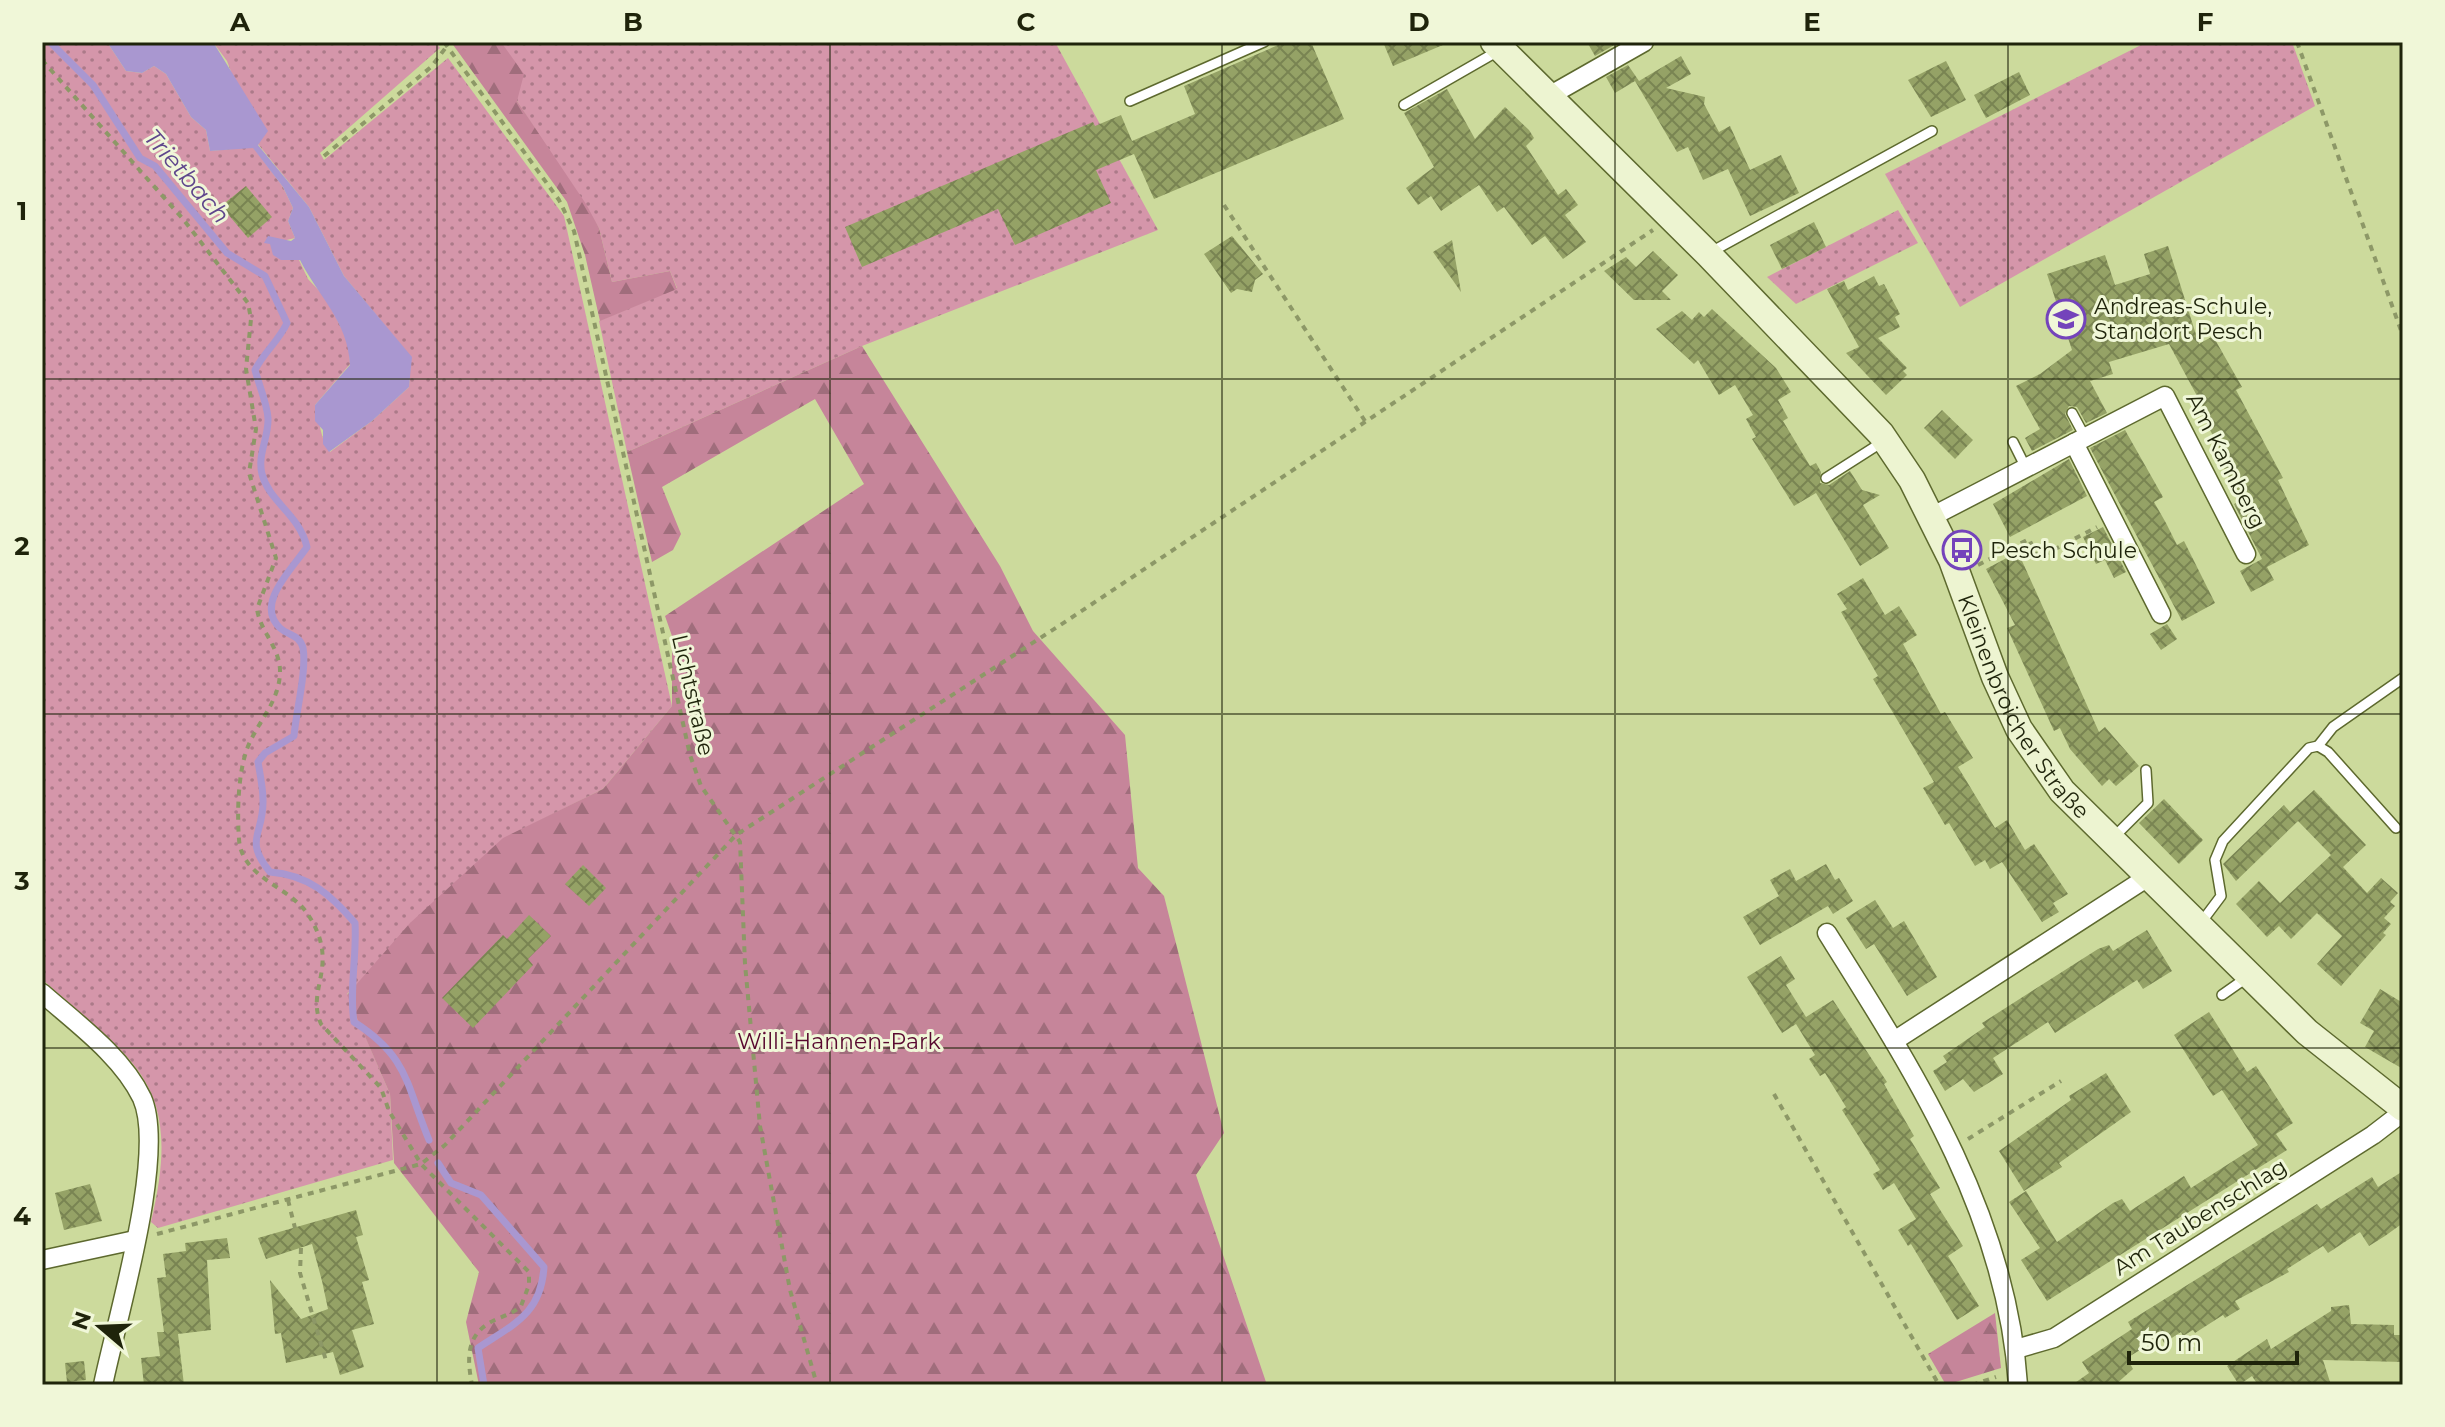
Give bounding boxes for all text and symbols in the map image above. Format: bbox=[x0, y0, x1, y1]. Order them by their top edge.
text: A bbox=[229, 6, 251, 38]
text: B bbox=[623, 6, 643, 38]
text: C bbox=[1017, 6, 1036, 38]
text: D bbox=[1408, 6, 1430, 38]
text: E bbox=[1803, 6, 1821, 38]
text: F bbox=[2197, 6, 2213, 38]
water label: Trietbach bbox=[138, 123, 236, 229]
text: 1 bbox=[17, 195, 27, 227]
place label: Andreas-Schule, Standort Pesch bbox=[2094, 293, 2272, 345]
school or university icon: Andreas-Schule, Standort Pesch bbox=[2045, 298, 2087, 340]
street label: Am Kamberg bbox=[2180, 389, 2272, 533]
bus stop icon: Pesch Schule bbox=[1941, 529, 1983, 571]
text: 2 bbox=[14, 530, 30, 562]
place label: Pesch Schule bbox=[1990, 537, 2137, 564]
street label: Kleinenbroicher Straße bbox=[1952, 591, 2095, 824]
street label: Lichtstraße bbox=[666, 632, 720, 758]
text: 3 bbox=[13, 865, 30, 897]
park label: Willi-Hannen-Park bbox=[737, 1028, 942, 1055]
street label: Am Taubenschlag bbox=[2108, 1153, 2292, 1281]
text: 4 bbox=[13, 1200, 31, 1232]
north arrow bbox=[60, 1287, 140, 1367]
text: N bbox=[66, 1308, 97, 1333]
scale bar bbox=[2129, 1315, 2297, 1365]
text: 50 m bbox=[2141, 1328, 2202, 1357]

